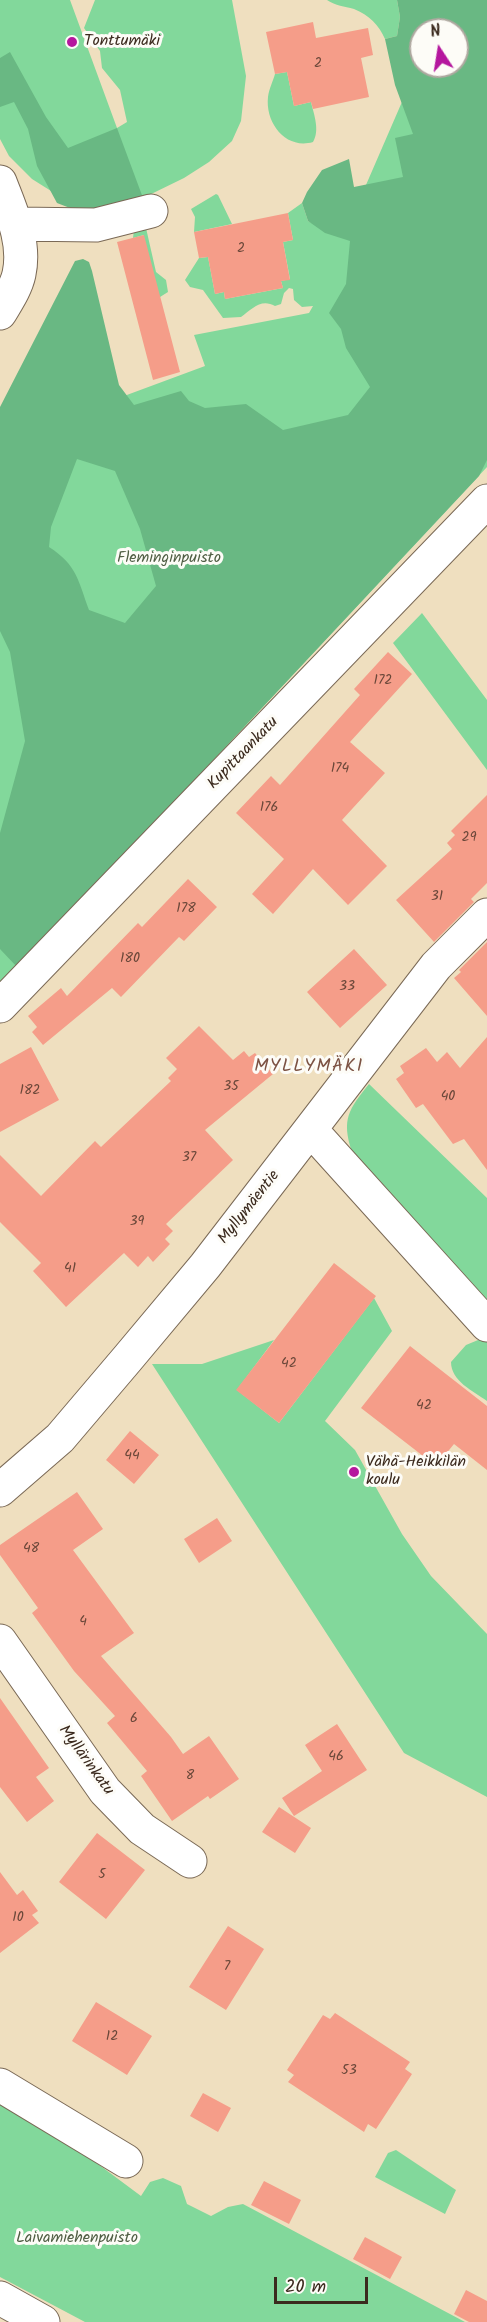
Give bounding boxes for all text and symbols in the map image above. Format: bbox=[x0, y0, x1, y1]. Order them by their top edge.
north arrow bbox=[409, 18, 469, 78]
text: N bbox=[428, 19, 443, 45]
place label: Tonttumäki bbox=[84, 32, 160, 52]
marker: Tonttumäki bbox=[65, 35, 79, 49]
house number: 2 bbox=[314, 57, 322, 73]
house number: 2 bbox=[237, 242, 245, 258]
park label: Fleminginpuisto bbox=[117, 549, 221, 569]
house number: 172 bbox=[374, 674, 392, 690]
street label: Kupittaankatu bbox=[205, 714, 283, 794]
house number: 174 bbox=[331, 762, 349, 778]
house number: 176 bbox=[260, 801, 278, 817]
house number: 29 bbox=[462, 831, 476, 847]
house number: 31 bbox=[431, 890, 443, 906]
house number: 178 bbox=[176, 902, 196, 918]
house number: 180 bbox=[120, 952, 140, 968]
house number: 33 bbox=[339, 980, 355, 996]
district label: MYLLYMÄKI bbox=[254, 1057, 364, 1079]
house number: 35 bbox=[223, 1080, 239, 1096]
house number: 182 bbox=[20, 1084, 40, 1100]
house number: 40 bbox=[441, 1090, 455, 1106]
house number: 37 bbox=[182, 1151, 196, 1167]
street label: Myllymäentie bbox=[215, 1167, 285, 1249]
house number: 39 bbox=[130, 1215, 144, 1231]
house number: 41 bbox=[64, 1262, 76, 1278]
house number: 42 bbox=[281, 1357, 297, 1373]
house number: 42 bbox=[416, 1399, 432, 1415]
house number: 44 bbox=[124, 1449, 140, 1465]
place label: Vähä-Heikkilän koulu bbox=[366, 1453, 466, 1491]
marker: Vähä-Heikkilän koulu bbox=[347, 1465, 361, 1479]
house number: 48 bbox=[23, 1542, 39, 1558]
house number: 4 bbox=[79, 1615, 87, 1631]
house number: 6 bbox=[130, 1712, 138, 1728]
street label: Myllärinkatu bbox=[53, 1722, 117, 1800]
house number: 46 bbox=[328, 1750, 344, 1766]
house number: 8 bbox=[186, 1769, 194, 1785]
house number: 5 bbox=[98, 1868, 106, 1884]
house number: 10 bbox=[12, 1911, 24, 1927]
house number: 7 bbox=[224, 1960, 230, 1976]
house number: 12 bbox=[106, 2030, 118, 2046]
house number: 53 bbox=[341, 2064, 357, 2080]
park label: Laivamiehenpuisto bbox=[16, 2229, 138, 2249]
scale bar bbox=[277, 2265, 372, 2303]
text: 20 m bbox=[285, 2273, 326, 2302]

